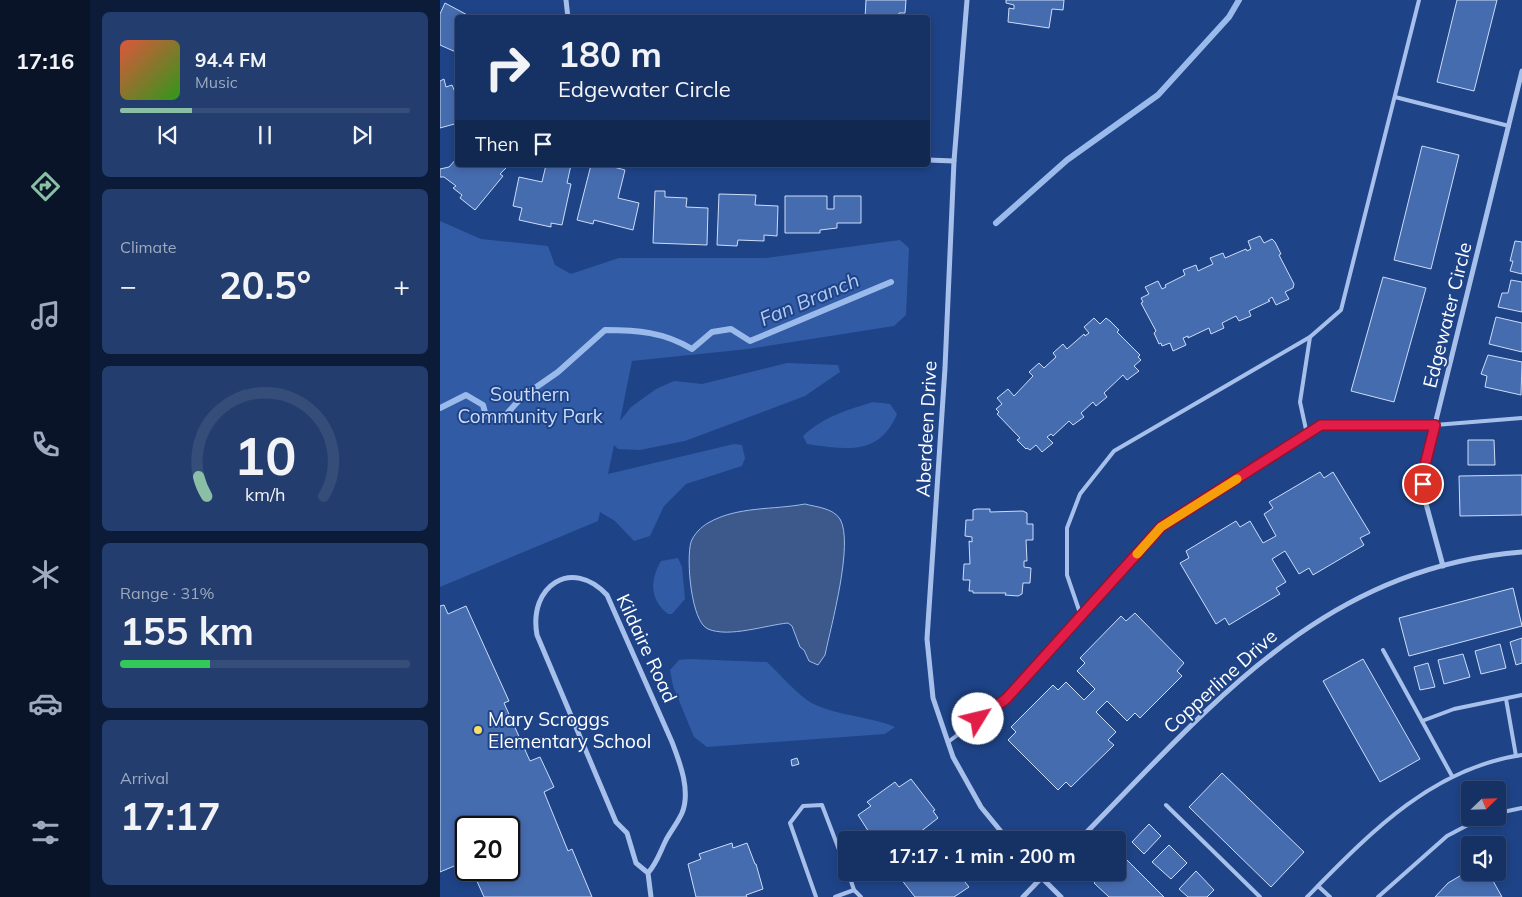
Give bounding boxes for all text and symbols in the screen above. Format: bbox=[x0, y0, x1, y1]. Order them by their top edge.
text: 180 m bbox=[558, 32, 662, 76]
icon: right bbox=[475, 35, 540, 100]
text: 17:16 bbox=[16, 47, 74, 75]
text: 94.4 FM bbox=[195, 48, 267, 72]
text: Music bbox=[195, 72, 238, 92]
text: Edgewater Circle bbox=[558, 75, 731, 103]
icon: previous bbox=[154, 121, 182, 149]
icon: pause bbox=[251, 121, 279, 149]
icon: next bbox=[348, 121, 376, 149]
icon: arrive bbox=[529, 130, 557, 158]
text: Then bbox=[475, 132, 519, 156]
icon: directions bbox=[28, 169, 63, 204]
text: Climate bbox=[120, 237, 176, 257]
street label: Edgewater Circle bbox=[1417, 240, 1477, 390]
text: 20.5° bbox=[219, 261, 311, 309]
water label: Fan Branch bbox=[755, 267, 863, 331]
text: − bbox=[120, 268, 137, 303]
text: + bbox=[393, 268, 410, 303]
icon: music bbox=[28, 298, 63, 333]
street label: Aberdeen Drive bbox=[910, 360, 942, 498]
park label: Southern Community Park bbox=[458, 382, 603, 428]
text: 10 bbox=[234, 423, 296, 488]
icon: phone bbox=[28, 427, 63, 462]
pin bbox=[1402, 463, 1444, 505]
icon: arrive bbox=[1409, 470, 1437, 498]
text: km/h bbox=[245, 483, 285, 505]
icon: climate bbox=[28, 557, 63, 592]
text: Range · 31% bbox=[120, 583, 215, 603]
street label: Kildaire Road bbox=[611, 590, 683, 706]
text: 155 km bbox=[120, 607, 254, 655]
street label: Copperline Drive bbox=[1158, 624, 1282, 738]
icon: car bbox=[28, 686, 63, 721]
position arrow bbox=[951, 692, 1003, 744]
place label: Mary Scroggs Elementary School bbox=[488, 707, 651, 753]
marker: Mary Scroggs Elementary School bbox=[472, 724, 484, 736]
text: Arrival bbox=[120, 768, 169, 788]
north arrow bbox=[1461, 781, 1506, 826]
map controls bbox=[1461, 781, 1506, 881]
text: 17:17 bbox=[120, 792, 221, 840]
icon: filters bbox=[28, 815, 63, 850]
speed limit sign: 20 bbox=[455, 816, 520, 881]
button: sound bbox=[1461, 836, 1506, 881]
text: 17:17 · 1 min · 200 m bbox=[888, 844, 1076, 868]

